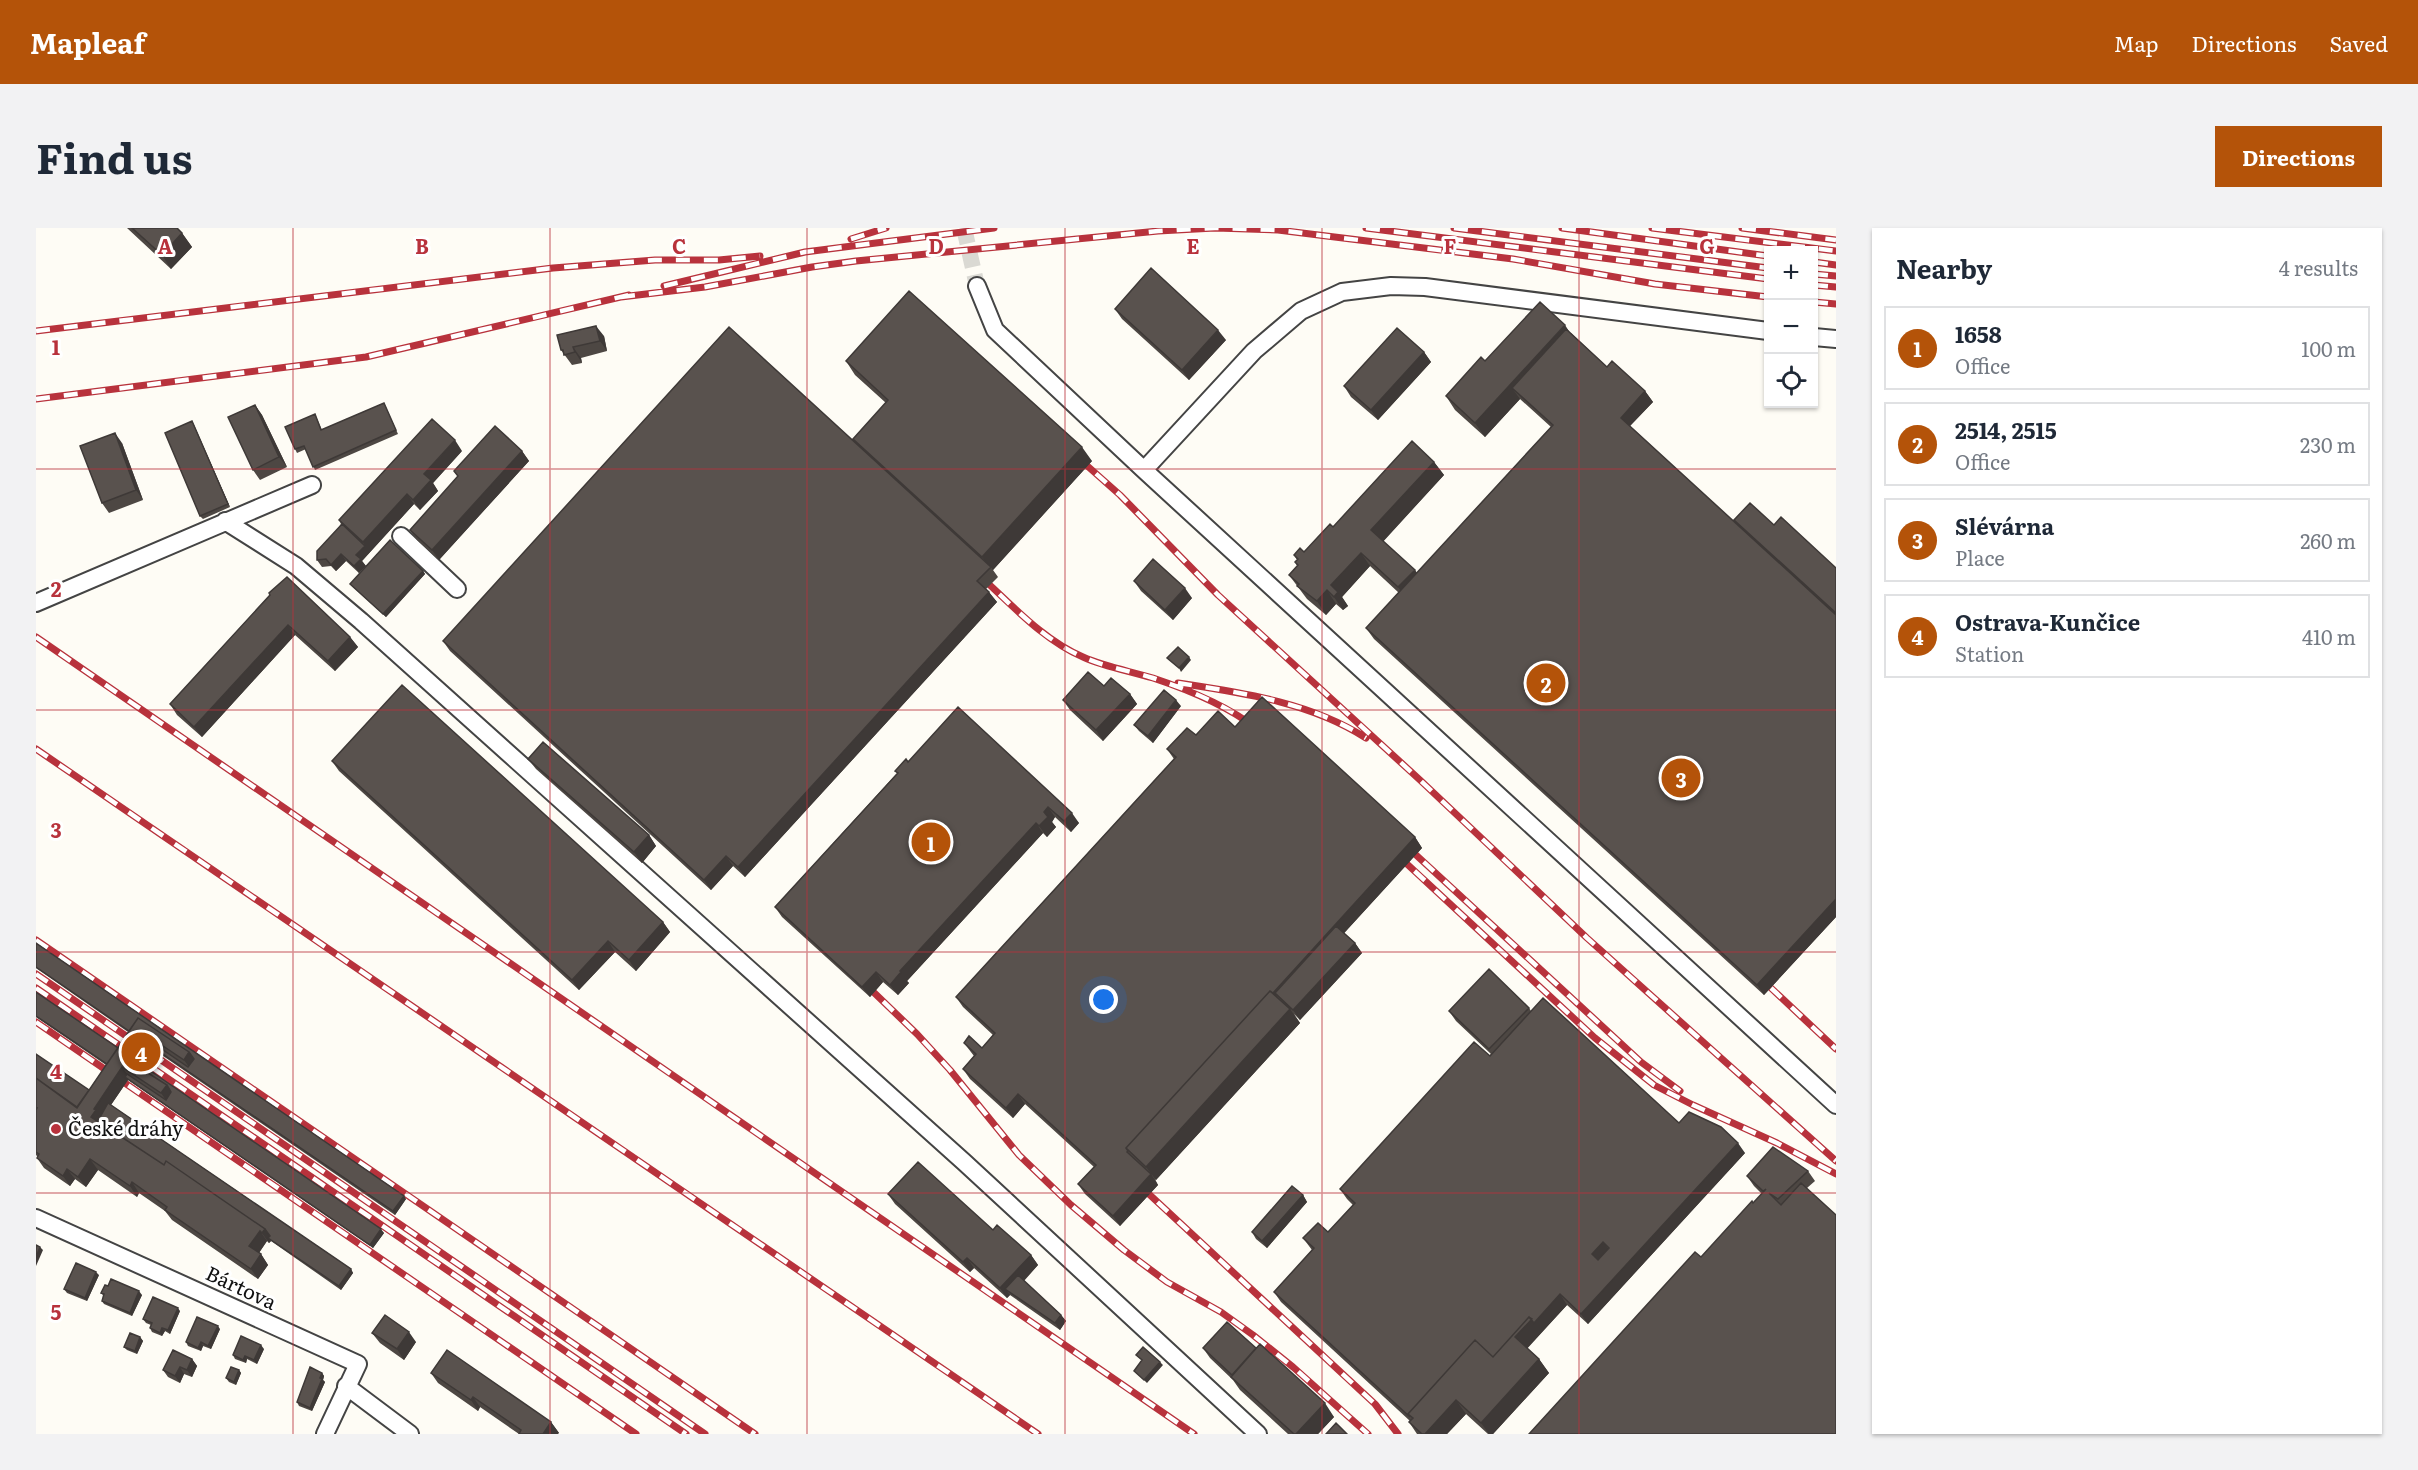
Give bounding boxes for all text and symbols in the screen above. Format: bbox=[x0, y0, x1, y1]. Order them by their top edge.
text: Mapleaf bbox=[30, 21, 145, 63]
text: Map bbox=[2114, 27, 2159, 58]
text: Directions bbox=[2192, 27, 2297, 58]
text: Saved bbox=[2330, 27, 2388, 58]
text: Find us bbox=[36, 125, 193, 187]
button: Directions bbox=[2215, 126, 2382, 187]
text: A bbox=[157, 230, 173, 260]
text: B bbox=[415, 230, 429, 260]
text: C bbox=[672, 230, 686, 260]
text: D bbox=[928, 230, 944, 260]
text: E bbox=[1186, 230, 1200, 260]
text: F bbox=[1444, 230, 1457, 260]
text: G bbox=[1699, 230, 1715, 260]
map controls bbox=[1764, 246, 1818, 408]
button: + bbox=[1764, 246, 1818, 300]
text: Nearby bbox=[1896, 248, 1992, 287]
text: 4 results bbox=[2279, 252, 2358, 282]
button: − bbox=[1764, 300, 1818, 354]
text: 1658 bbox=[1955, 317, 2002, 350]
text: 1 bbox=[52, 331, 60, 361]
text: 1 bbox=[1913, 333, 1922, 363]
text: 100 m bbox=[2301, 333, 2356, 363]
text: Office bbox=[1955, 350, 2010, 380]
button: locate bbox=[1764, 354, 1818, 408]
text: 2514, 2515 bbox=[1955, 413, 2057, 446]
text: 2 bbox=[1912, 429, 1923, 459]
text: 230 m bbox=[2300, 429, 2356, 459]
text: Office bbox=[1955, 446, 2010, 476]
text: Slévárna bbox=[1955, 509, 2054, 542]
text: 3 bbox=[1912, 525, 1923, 555]
text: 260 m bbox=[2300, 525, 2356, 555]
text: Place bbox=[1955, 542, 2005, 572]
text: 2 bbox=[51, 573, 62, 603]
text: Ostrava-Kunčice bbox=[1955, 605, 2140, 638]
text: 4 bbox=[1911, 621, 1924, 651]
text: 410 m bbox=[2302, 621, 2356, 651]
text: Station bbox=[1955, 638, 2024, 668]
pin: 2 bbox=[1526, 660, 1566, 706]
pin: 3 bbox=[1662, 756, 1700, 800]
text: 3 bbox=[50, 814, 62, 844]
pin: 1 bbox=[912, 820, 950, 864]
your location bbox=[1089, 985, 1118, 1014]
pin: 4 bbox=[122, 1030, 160, 1074]
text: 4 bbox=[50, 1055, 62, 1085]
place label: České dráhy bbox=[68, 1112, 184, 1142]
marker: České dráhy bbox=[49, 1122, 63, 1136]
street label: Bártova bbox=[202, 1257, 282, 1316]
text: 5 bbox=[51, 1296, 62, 1326]

